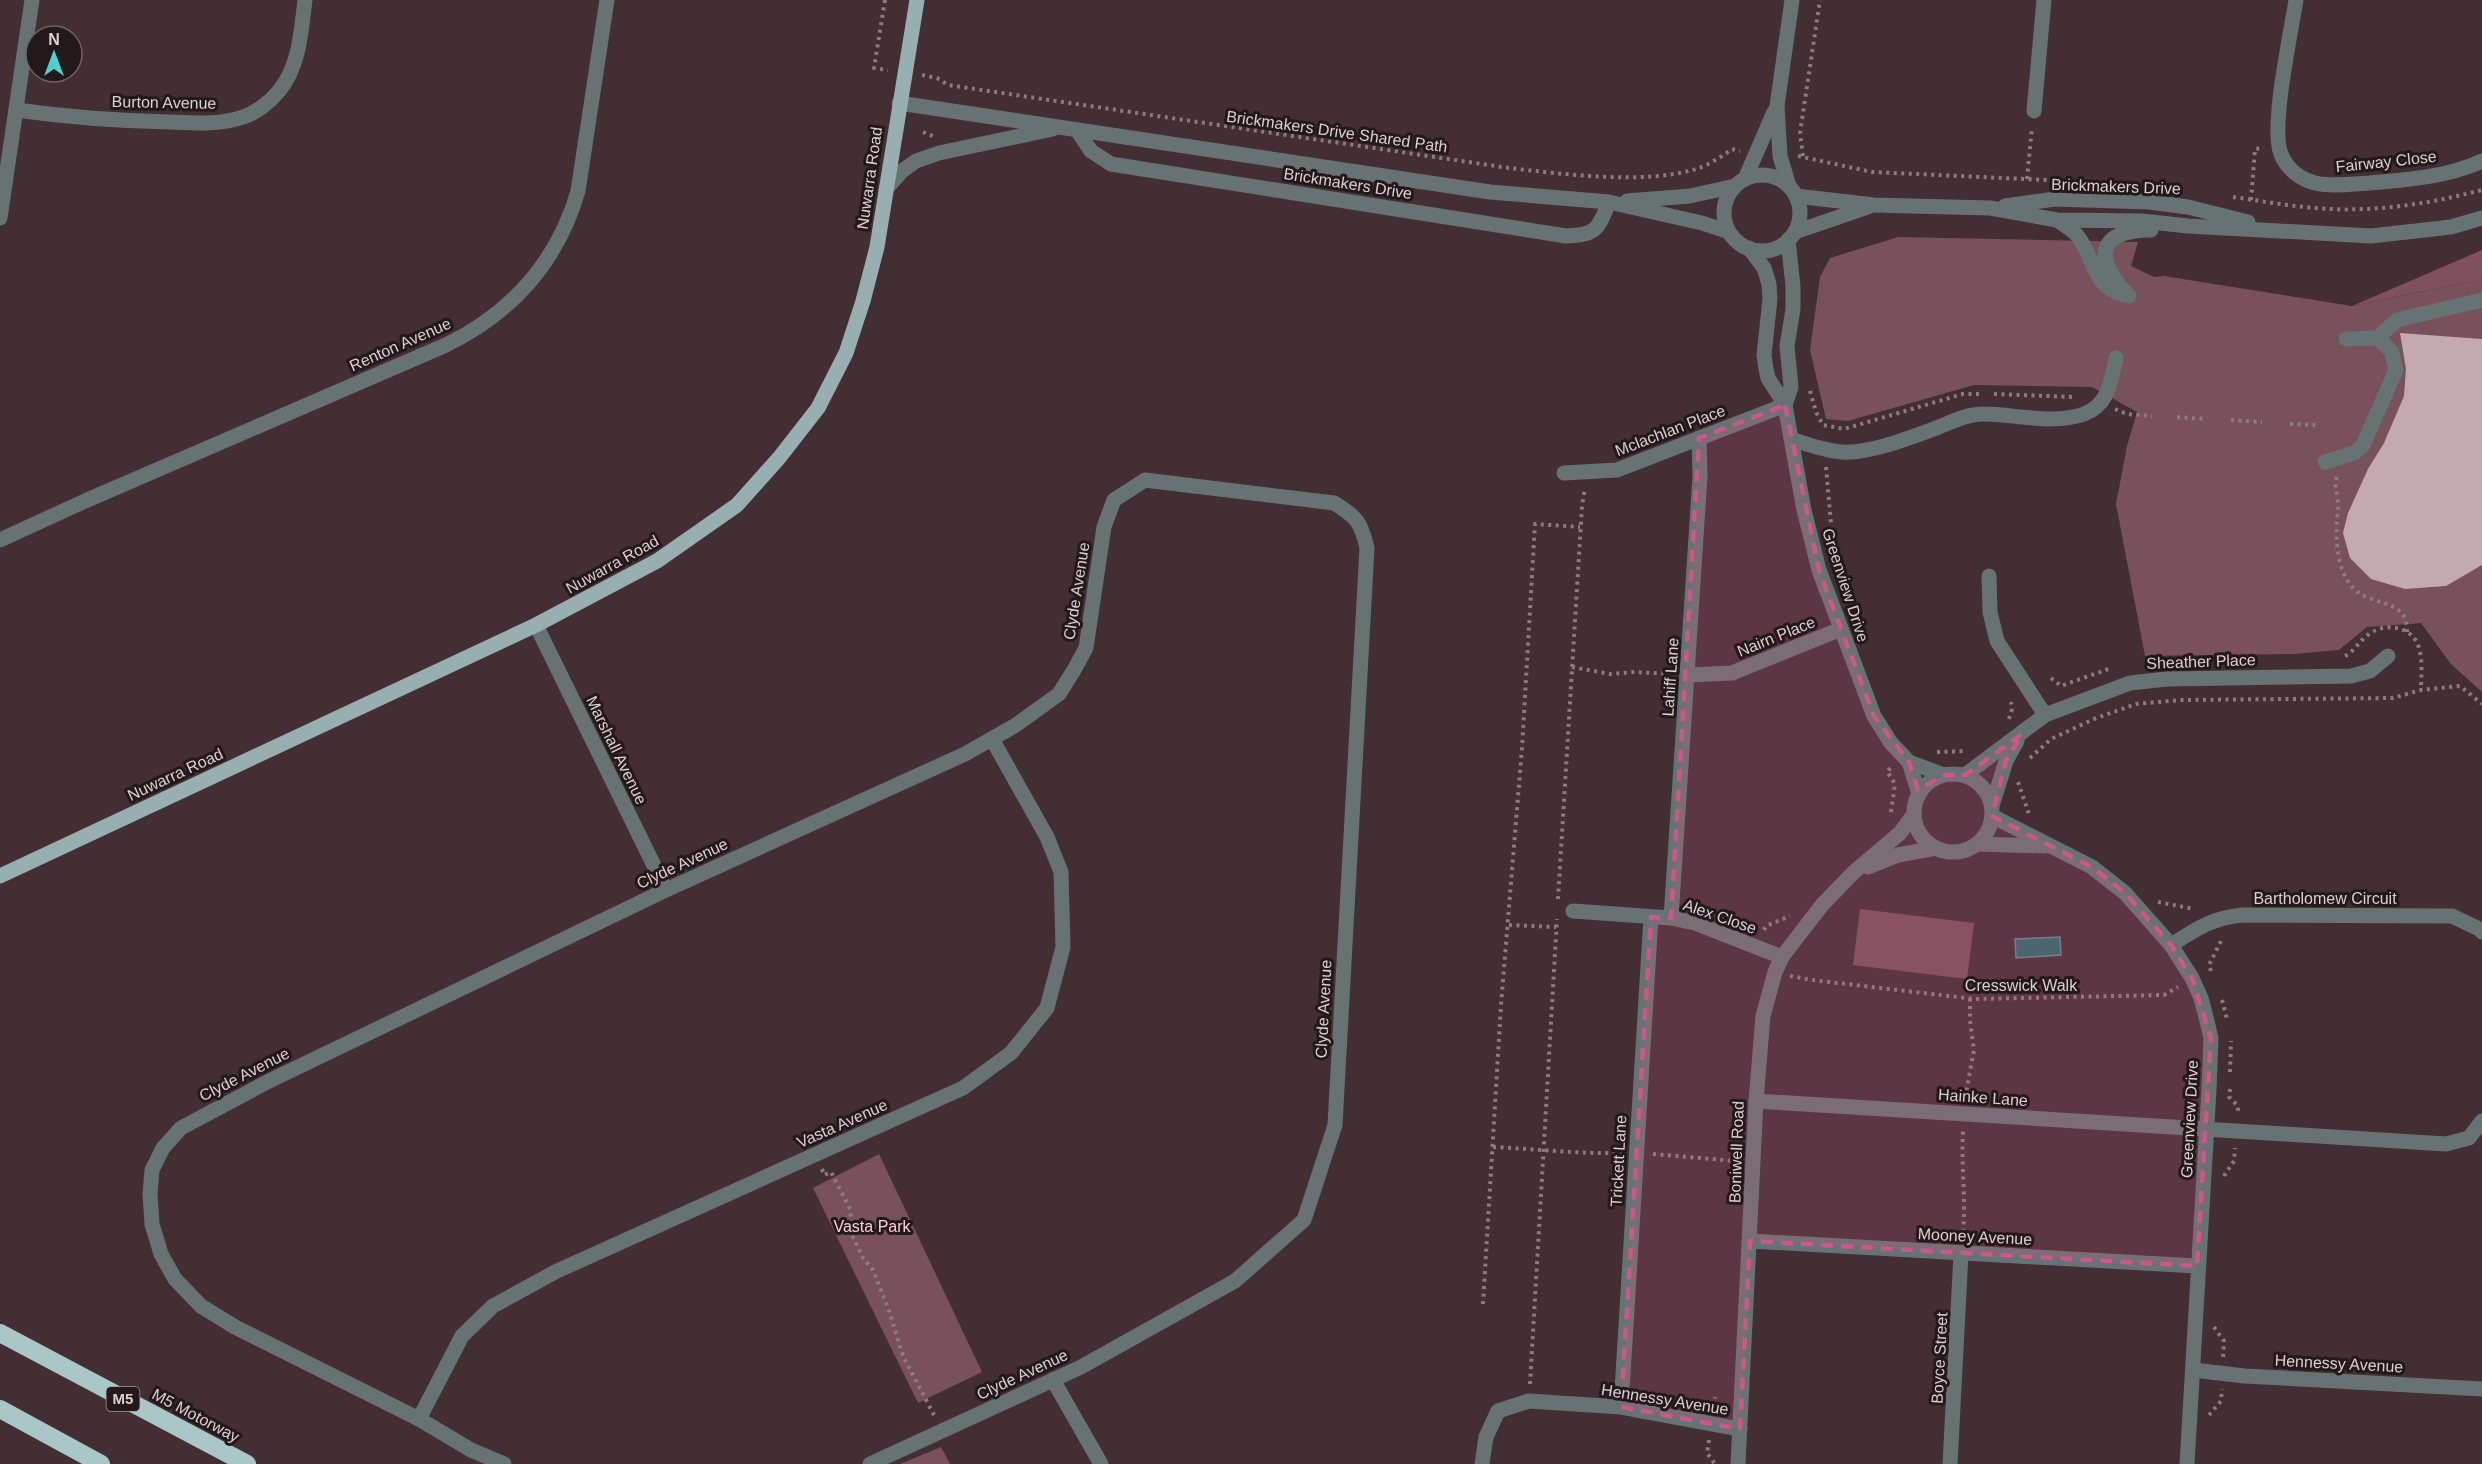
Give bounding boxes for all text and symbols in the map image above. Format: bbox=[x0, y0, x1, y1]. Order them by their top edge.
north arrow bbox=[24, 24, 84, 84]
text: N bbox=[48, 31, 60, 48]
street label: Burton Avenue bbox=[112, 93, 217, 112]
street label: Brickmakers Drive Shared Path bbox=[1225, 108, 1449, 155]
street label: Nuwarra Road bbox=[854, 126, 885, 230]
street label: Fairway Close bbox=[2335, 148, 2437, 175]
street label: Brickmakers Drive bbox=[1282, 165, 1413, 202]
street label: Brickmakers Drive bbox=[2051, 176, 2181, 197]
street label: Renton Avenue bbox=[347, 314, 454, 374]
street label: Mclachlan Place bbox=[1613, 402, 1728, 459]
street label: Greenview Drive bbox=[1819, 526, 1872, 644]
street label: Nuwarra Road bbox=[563, 532, 661, 597]
street label: Clyde Avenue bbox=[1060, 541, 1093, 641]
street label: Nairn Place bbox=[1735, 613, 1818, 660]
street label: Lahiff Lane bbox=[1659, 637, 1682, 717]
street label: Sheather Place bbox=[2146, 651, 2256, 672]
street label: Marshall Avenue bbox=[583, 693, 650, 807]
street label: Nuwarra Road bbox=[125, 745, 226, 804]
street label: Clyde Avenue bbox=[634, 835, 731, 892]
street label: Bartholomew Circuit bbox=[2253, 890, 2397, 907]
street label: Alex Close bbox=[1681, 896, 1759, 937]
street label: Clyde Avenue bbox=[1312, 959, 1335, 1059]
street label: Cresswick Walk bbox=[1965, 977, 2078, 994]
street label: Clyde Avenue bbox=[197, 1044, 292, 1104]
street label: Greenview Drive bbox=[2178, 1059, 2201, 1179]
street label: Hainke Lane bbox=[1938, 1086, 2028, 1109]
street label: Vasta Avenue bbox=[794, 1096, 890, 1151]
street label: Boniwell Road bbox=[1726, 1101, 1747, 1203]
street label: Trickett Lane bbox=[1608, 1115, 1629, 1207]
park label: Vasta Park bbox=[833, 1218, 912, 1235]
street label: Mooney Avenue bbox=[1917, 1225, 2033, 1248]
street label: Boyce Street bbox=[1929, 1311, 1950, 1404]
street label: Clyde Avenue bbox=[974, 1346, 1071, 1403]
street label: Hennessy Avenue bbox=[2274, 1352, 2404, 1375]
street label: Hennessy Avenue bbox=[1600, 1381, 1730, 1418]
street label: M5 Motorway bbox=[149, 1385, 242, 1445]
road number: M5 bbox=[106, 1387, 140, 1411]

